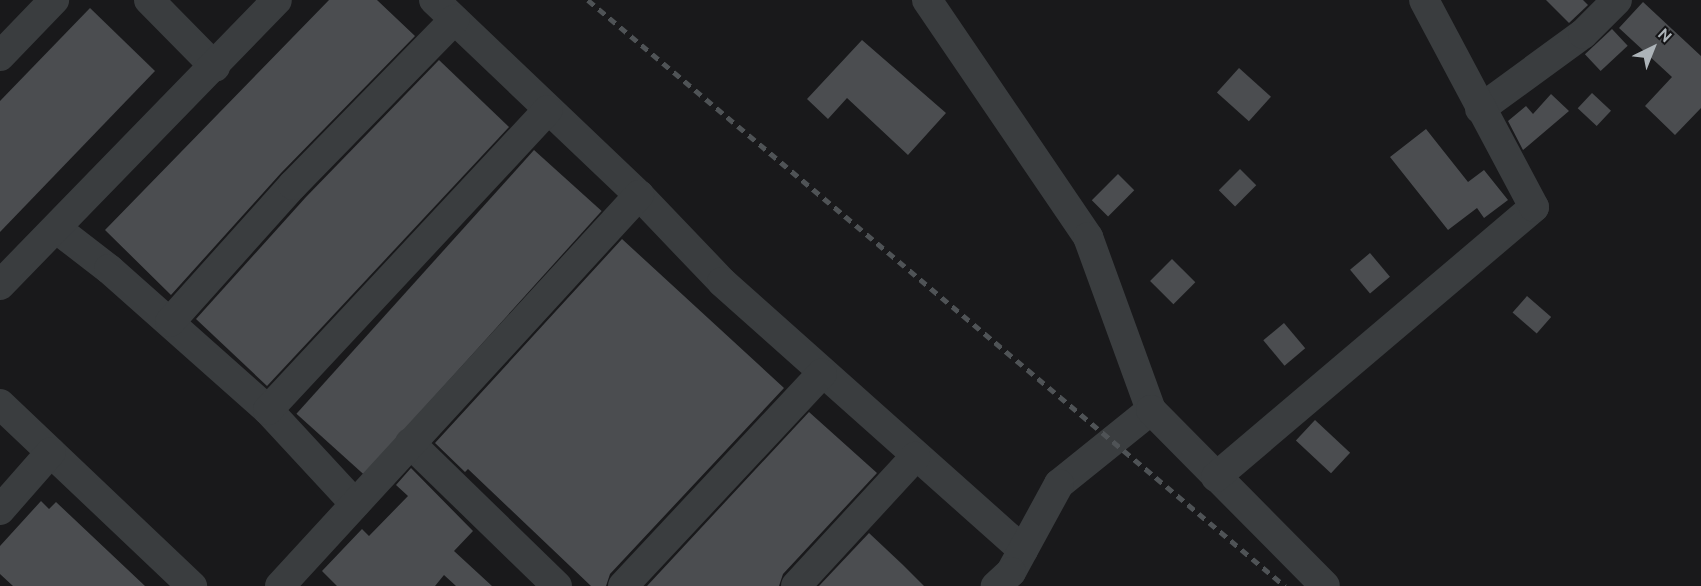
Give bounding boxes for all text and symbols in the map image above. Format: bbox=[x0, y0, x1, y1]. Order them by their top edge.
north arrow bbox=[1623, 18, 1683, 78]
text: N bbox=[1655, 24, 1676, 45]

